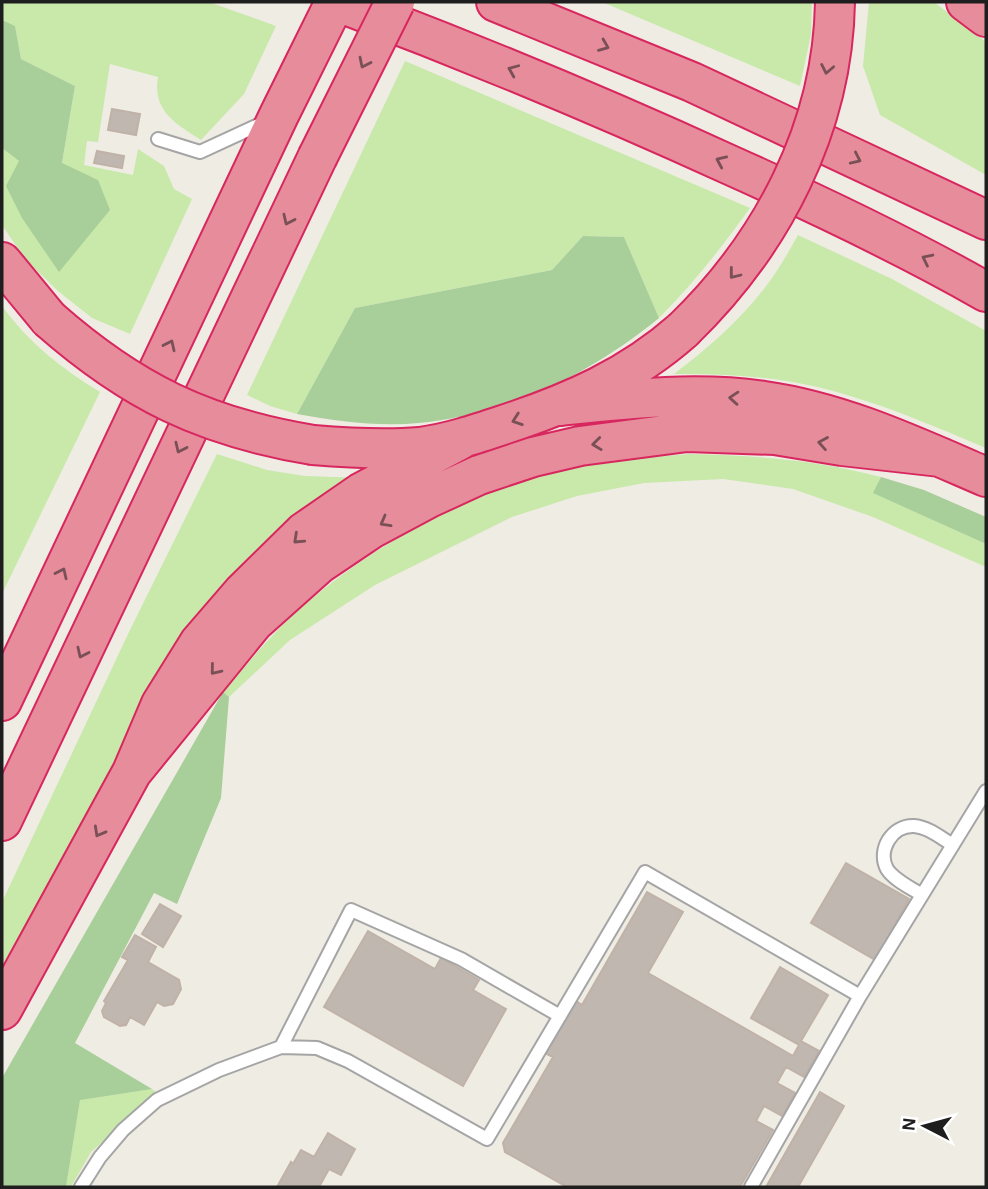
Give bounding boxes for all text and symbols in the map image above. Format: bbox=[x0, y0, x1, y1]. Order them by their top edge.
one-way arrow bbox=[597, 38, 609, 52]
one-way arrow bbox=[359, 56, 373, 68]
one-way arrow bbox=[821, 63, 836, 75]
one-way arrow bbox=[508, 64, 520, 78]
one-way arrow bbox=[849, 151, 862, 165]
one-way arrow bbox=[716, 155, 729, 169]
one-way arrow bbox=[282, 213, 296, 225]
one-way arrow bbox=[922, 254, 934, 268]
one-way arrow bbox=[730, 267, 743, 279]
one-way arrow bbox=[162, 340, 176, 352]
one-way arrow bbox=[728, 391, 739, 406]
one-way arrow bbox=[511, 412, 523, 427]
one-way arrow bbox=[592, 436, 603, 451]
one-way arrow bbox=[817, 436, 829, 451]
one-way arrow bbox=[174, 440, 188, 453]
one-way arrow bbox=[380, 514, 393, 527]
one-way arrow bbox=[293, 531, 306, 543]
one-way arrow bbox=[54, 568, 68, 580]
one-way arrow bbox=[76, 646, 90, 658]
one-way arrow bbox=[211, 662, 223, 675]
one-way arrow bbox=[94, 824, 107, 837]
north arrow bbox=[890, 1091, 960, 1161]
text: N bbox=[899, 1117, 920, 1132]

